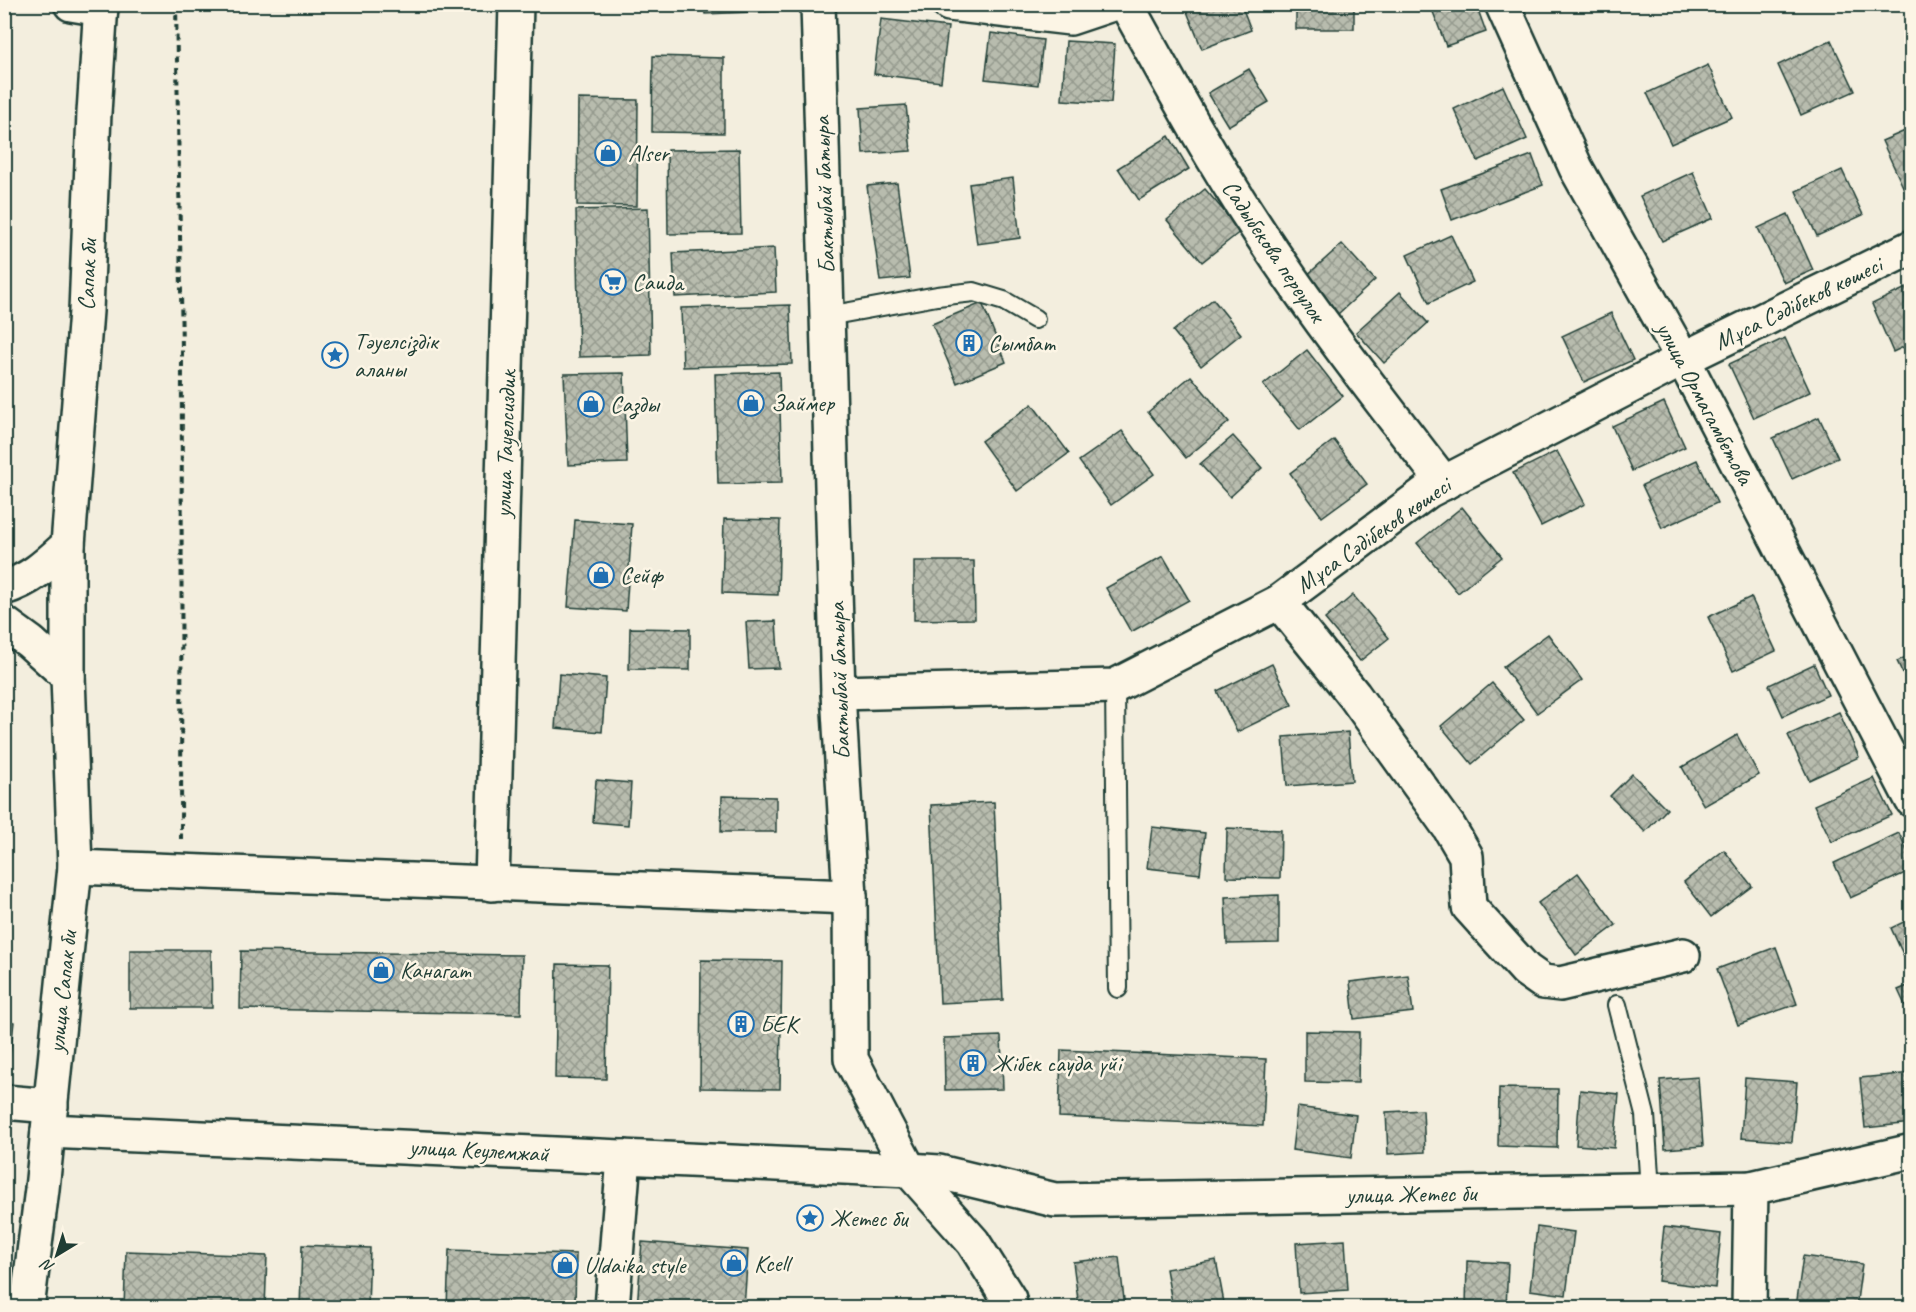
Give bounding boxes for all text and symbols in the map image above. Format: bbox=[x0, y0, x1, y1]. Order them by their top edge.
street label: Бактыбай батыра bbox=[806, 114, 842, 274]
shop icon: Alser bbox=[593, 138, 623, 168]
place label: Alser bbox=[628, 138, 671, 168]
street label: Садыбекова переулок bbox=[1215, 174, 1334, 330]
street label: Сапак би bbox=[71, 236, 103, 311]
street label: Мұса Сәдібеков көшесі bbox=[1709, 248, 1889, 357]
supermarket icon: Саида bbox=[598, 267, 628, 297]
place label: Саида bbox=[632, 267, 685, 297]
street label: улица Ормагамбетова bbox=[1649, 315, 1761, 491]
place label: Тәуелсіздік аланы bbox=[354, 326, 440, 384]
building icon: Сымбат bbox=[954, 328, 984, 358]
place label: Сымбат bbox=[988, 328, 1056, 358]
place icon: Тәуелсіздік аланы bbox=[320, 340, 350, 370]
street label: улица Тауелсиздик bbox=[487, 367, 523, 520]
shop icon: Займер bbox=[736, 388, 766, 418]
place label: Займер bbox=[771, 388, 836, 418]
shop icon: Сазды bbox=[576, 389, 606, 419]
place label: Сазды bbox=[610, 389, 661, 420]
street label: Мұса Сәдібеков көшесі bbox=[1289, 469, 1459, 600]
shop icon: Сейф bbox=[586, 560, 616, 590]
place label: Сейф bbox=[620, 560, 664, 590]
street label: Бактыбай батыра bbox=[821, 600, 857, 760]
street label: улица Сапак би bbox=[40, 927, 84, 1056]
shop icon: Канагат bbox=[366, 955, 396, 985]
place label: Канагат bbox=[400, 955, 472, 985]
building icon: БЕК bbox=[726, 1009, 756, 1039]
place label: БЕК bbox=[760, 1009, 801, 1039]
building icon: Жібек сауда үйі bbox=[958, 1048, 988, 1078]
place label: Жібек сауда үйі bbox=[992, 1048, 1124, 1078]
street label: улица Кеулемжай bbox=[406, 1131, 552, 1169]
street label: улица Жетес би bbox=[1344, 1178, 1479, 1210]
place icon: Жетес би bbox=[795, 1203, 825, 1233]
place label: Жетес би bbox=[830, 1203, 910, 1233]
north arrow bbox=[27, 1225, 87, 1285]
shop icon: Kcell bbox=[719, 1248, 749, 1278]
place label: Kcell bbox=[754, 1248, 793, 1278]
shop icon: Uldaika style bbox=[550, 1250, 580, 1280]
place label: Uldaika style bbox=[584, 1250, 688, 1280]
text: N bbox=[36, 1253, 58, 1277]

